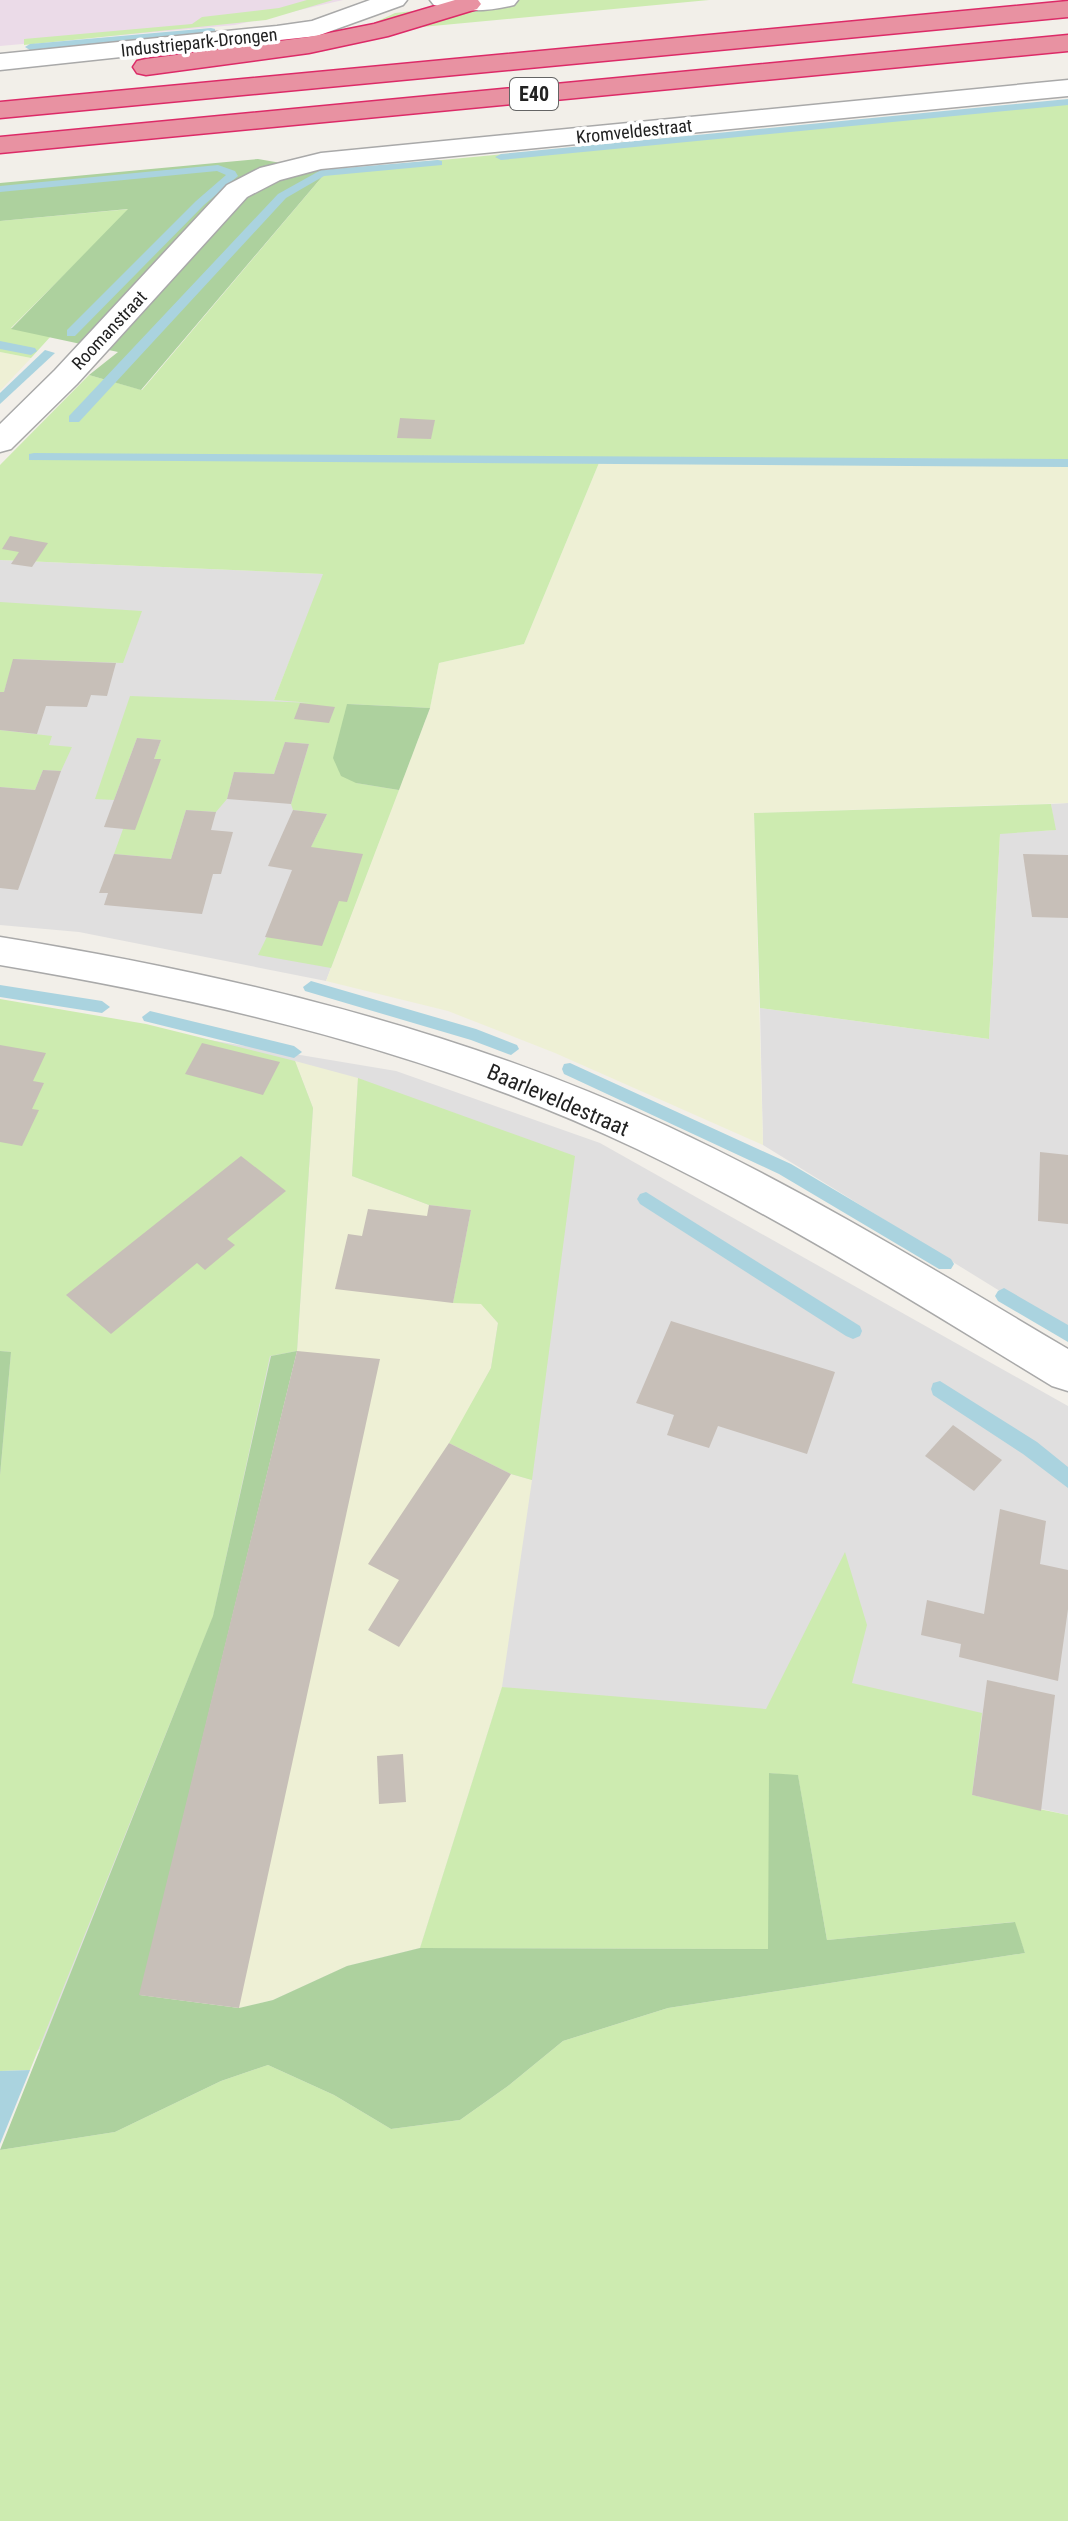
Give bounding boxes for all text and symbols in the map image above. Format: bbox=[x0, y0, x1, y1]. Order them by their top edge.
street label: Industriepark-Drongen bbox=[120, 23, 278, 61]
road number: E40 bbox=[510, 78, 558, 110]
street label: Kromveldestraat bbox=[575, 114, 693, 148]
street label: Roomanstraat bbox=[67, 286, 151, 374]
street label: Baarleveldestraat bbox=[483, 1059, 633, 1141]

